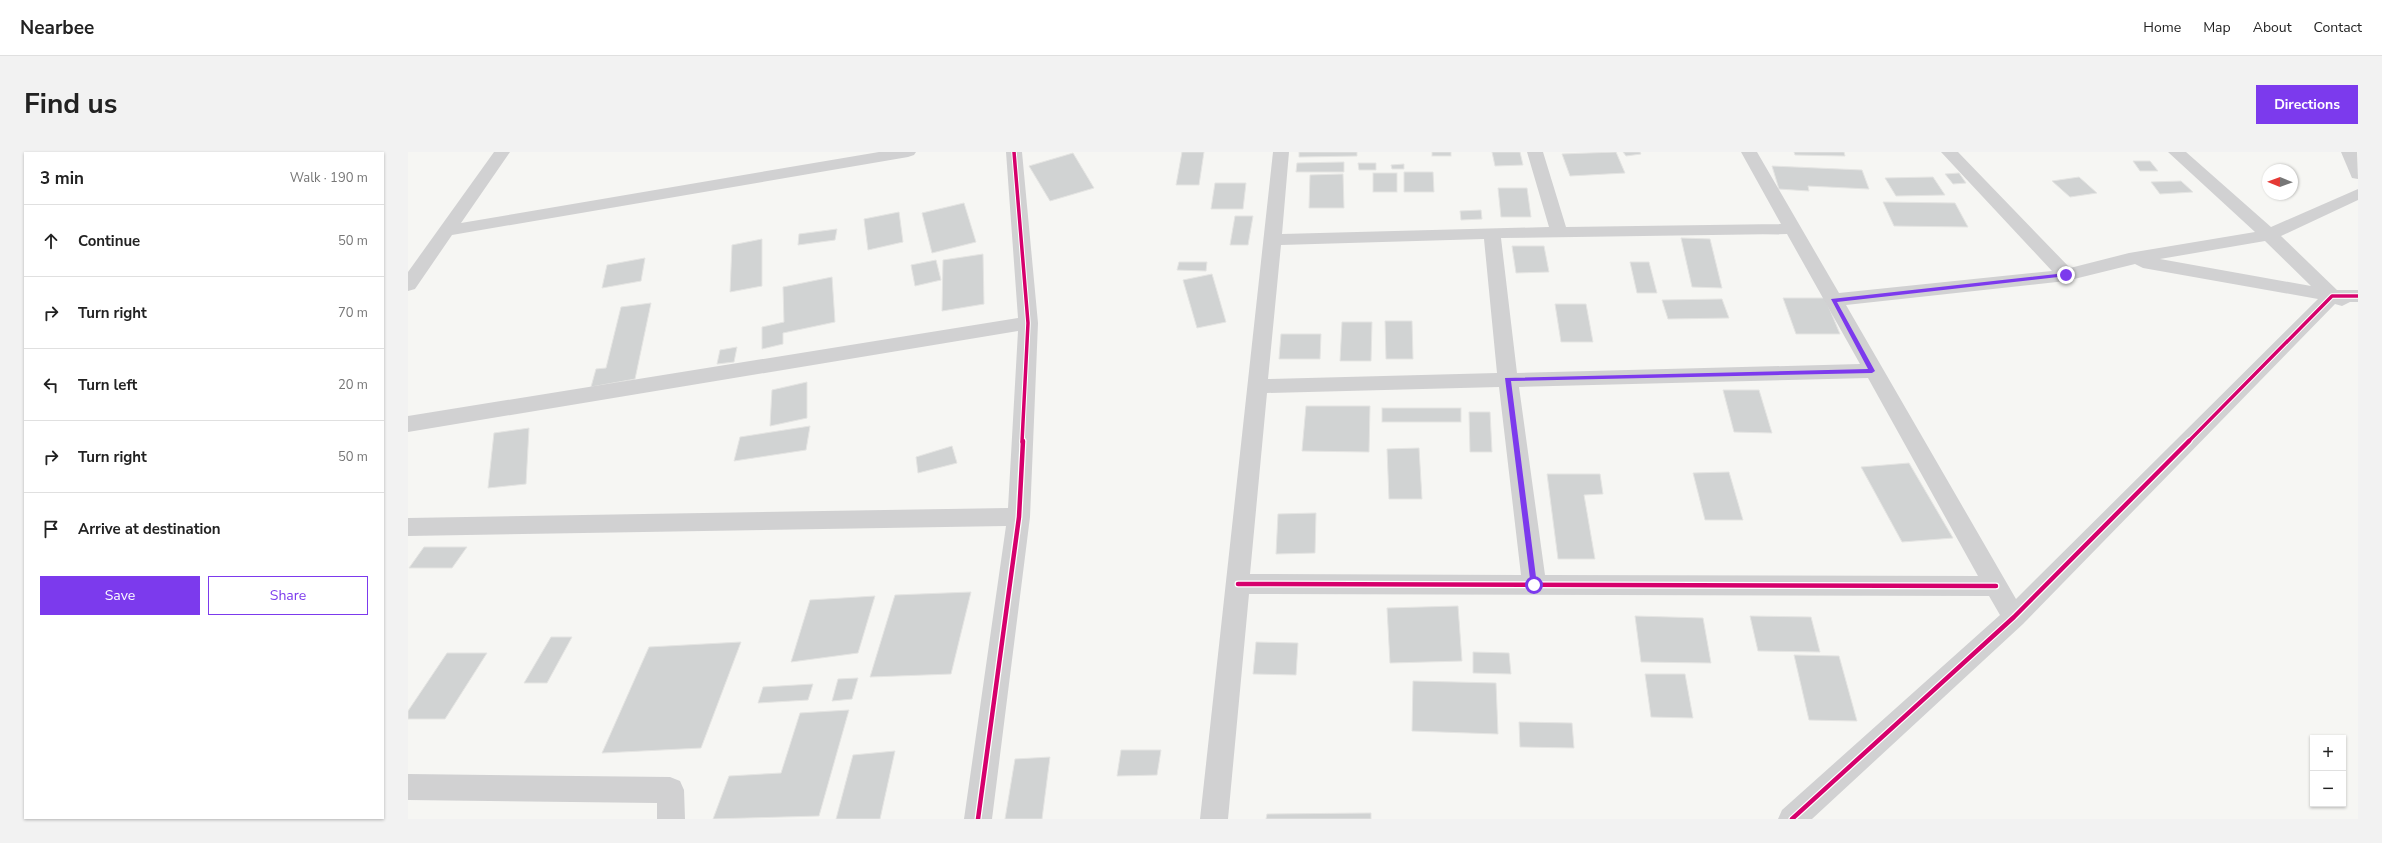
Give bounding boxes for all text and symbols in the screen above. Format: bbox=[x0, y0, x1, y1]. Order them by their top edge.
text: Nearbee bbox=[20, 15, 94, 41]
text: Home bbox=[2143, 18, 2181, 37]
text: Map bbox=[2203, 18, 2231, 37]
text: About bbox=[2253, 18, 2292, 37]
text: Contact bbox=[2314, 18, 2362, 37]
text: Find us bbox=[24, 85, 118, 123]
button: Directions bbox=[2256, 85, 2358, 124]
north arrow bbox=[2262, 164, 2298, 200]
text: 3 min bbox=[40, 167, 84, 190]
text: Walk · 190 m bbox=[290, 169, 368, 187]
icon: ahead bbox=[40, 230, 62, 252]
text: Continue bbox=[78, 231, 140, 251]
text: 50 m bbox=[338, 232, 368, 250]
route end bbox=[2057, 266, 2075, 284]
icon: right bbox=[40, 302, 62, 324]
text: Turn right bbox=[78, 303, 147, 323]
text: 70 m bbox=[338, 304, 368, 322]
icon: left bbox=[40, 374, 62, 396]
text: Turn left bbox=[78, 375, 137, 395]
text: 20 m bbox=[338, 376, 368, 394]
icon: right bbox=[40, 446, 62, 468]
text: Turn right bbox=[78, 447, 147, 467]
text: 50 m bbox=[338, 448, 368, 466]
icon: arrive bbox=[40, 518, 62, 540]
text: Arrive at destination bbox=[78, 519, 221, 539]
button: Save bbox=[40, 576, 200, 615]
button: Share bbox=[208, 576, 368, 615]
route start bbox=[1525, 576, 1543, 594]
map controls bbox=[2310, 735, 2346, 807]
button: + bbox=[2310, 735, 2346, 771]
button: − bbox=[2310, 771, 2346, 807]

